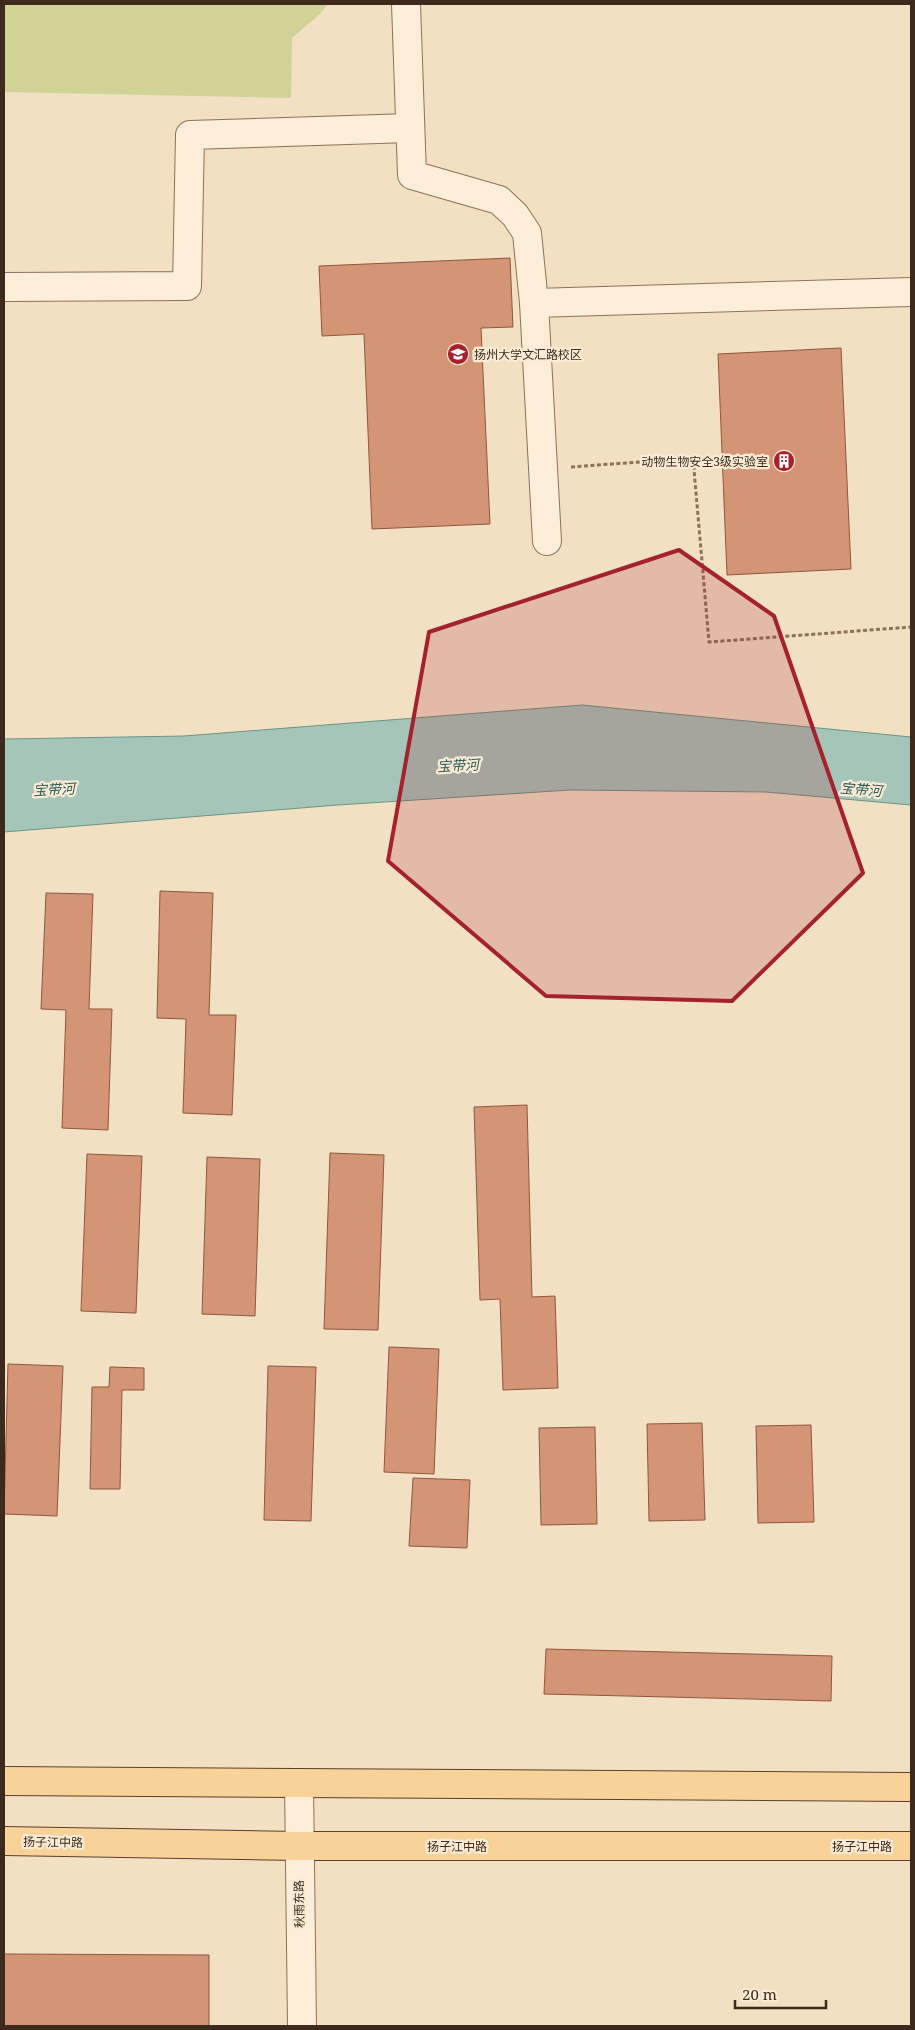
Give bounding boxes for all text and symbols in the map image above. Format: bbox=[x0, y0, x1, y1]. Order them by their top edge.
school or university icon: 扬州大学文汇路校区 bbox=[446, 342, 470, 366]
place label: 扬州大学文汇路校区 bbox=[474, 346, 582, 363]
building icon: 动物生物安全3级实验室 bbox=[772, 449, 796, 473]
place label: 动物生物安全3级实验室 bbox=[641, 453, 768, 470]
water label: 宝带河 bbox=[437, 754, 482, 776]
water label: 宝带河 bbox=[33, 778, 78, 800]
water label: 宝带河 bbox=[839, 778, 886, 801]
street label: 扬子江中路 bbox=[23, 1833, 83, 1851]
street label: 扬子江中路 bbox=[427, 1838, 487, 1855]
street label: 扬子江中路 bbox=[832, 1838, 892, 1855]
street label: 秋雨东路 bbox=[290, 1880, 308, 1928]
scale bar bbox=[735, 1978, 826, 2010]
text: 20 m bbox=[742, 1984, 777, 2004]

